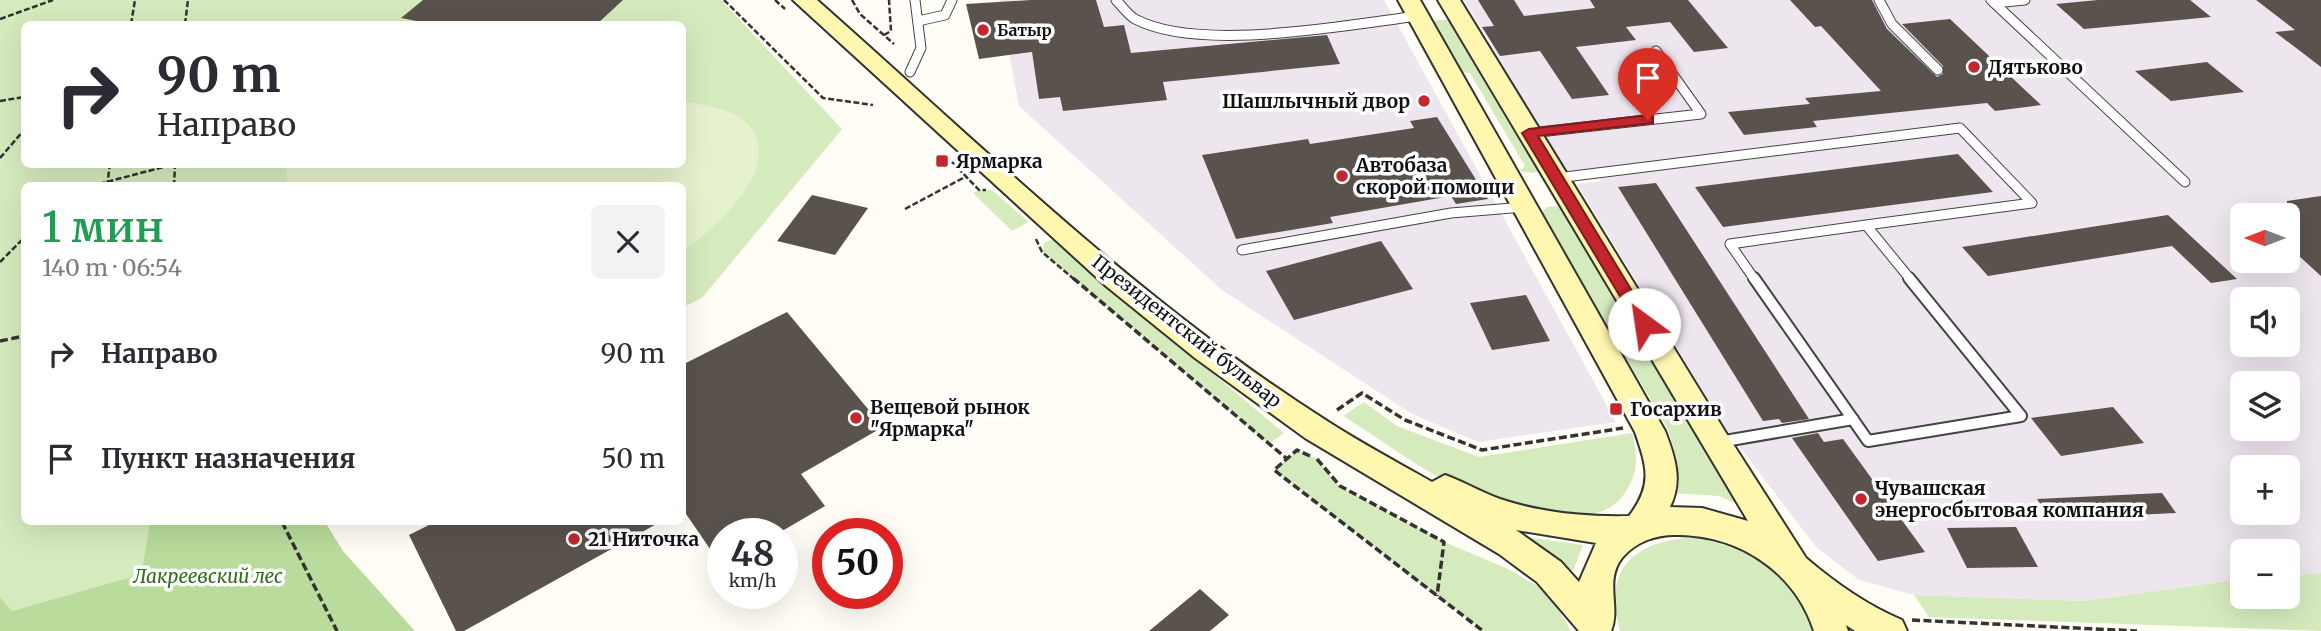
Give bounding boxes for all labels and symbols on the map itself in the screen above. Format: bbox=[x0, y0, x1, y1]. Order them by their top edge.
place label: Батыр bbox=[997, 20, 1052, 40]
marker: Батыр bbox=[975, 22, 991, 38]
pin bbox=[1618, 48, 1678, 120]
place label: Дятьково bbox=[1988, 55, 2083, 79]
marker: Дятьково bbox=[1966, 59, 1982, 75]
place label: Шашлычный двор bbox=[1222, 89, 1410, 113]
marker: Шашлычный двор bbox=[1416, 93, 1432, 109]
place label: Ярмарка bbox=[956, 149, 1043, 173]
marker: Ярмарка bbox=[934, 153, 950, 169]
place label: Автобаза скорой помощи bbox=[1355, 153, 1514, 199]
marker: Автобаза скорой помощи bbox=[1334, 168, 1350, 184]
north arrow bbox=[2230, 203, 2300, 273]
street label: Президентский бульвар bbox=[1087, 249, 1287, 413]
position arrow bbox=[1607, 287, 1681, 361]
place label: Вещевой рынок "Ярмарка" bbox=[870, 395, 1030, 441]
place label: Госархив bbox=[1630, 397, 1722, 421]
marker: Госархив bbox=[1608, 401, 1624, 417]
marker: Вещевой рынок "Ярмарка" bbox=[848, 410, 864, 426]
place label: Чувашская энергосбытовая компания bbox=[1875, 476, 2144, 522]
marker: Чувашская энергосбытовая компания bbox=[1853, 491, 1869, 507]
speed limit sign: 50 bbox=[812, 518, 903, 609]
place label: 21 Ниточка bbox=[588, 527, 699, 551]
marker: 21 Ниточка bbox=[566, 531, 582, 547]
park label: Лакреевский лес bbox=[132, 564, 283, 588]

